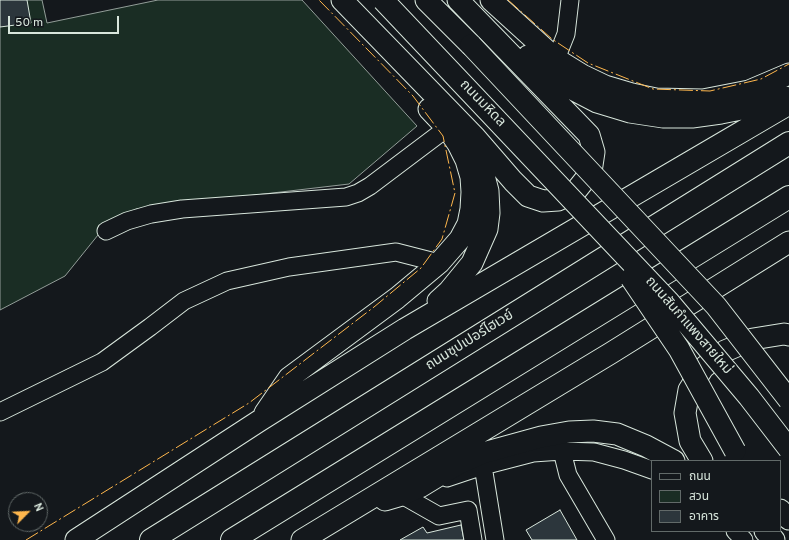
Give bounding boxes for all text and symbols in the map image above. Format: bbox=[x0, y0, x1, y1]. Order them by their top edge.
scale bar bbox=[10, 8, 121, 34]
text: 50 m bbox=[15, 15, 43, 31]
street label: ถนนมหิดล bbox=[455, 77, 509, 131]
street label: ถนนสันกำแพงสายใหม่ bbox=[641, 274, 735, 378]
street label: ถนนซุปเปอร์ไฮเวย์ bbox=[423, 307, 517, 375]
legend bbox=[651, 460, 781, 532]
text: ถนน bbox=[689, 469, 711, 485]
text: สวน bbox=[689, 489, 709, 505]
north arrow bbox=[8, 492, 48, 532]
text: N bbox=[30, 501, 46, 514]
text: อาคาร bbox=[689, 509, 719, 525]

